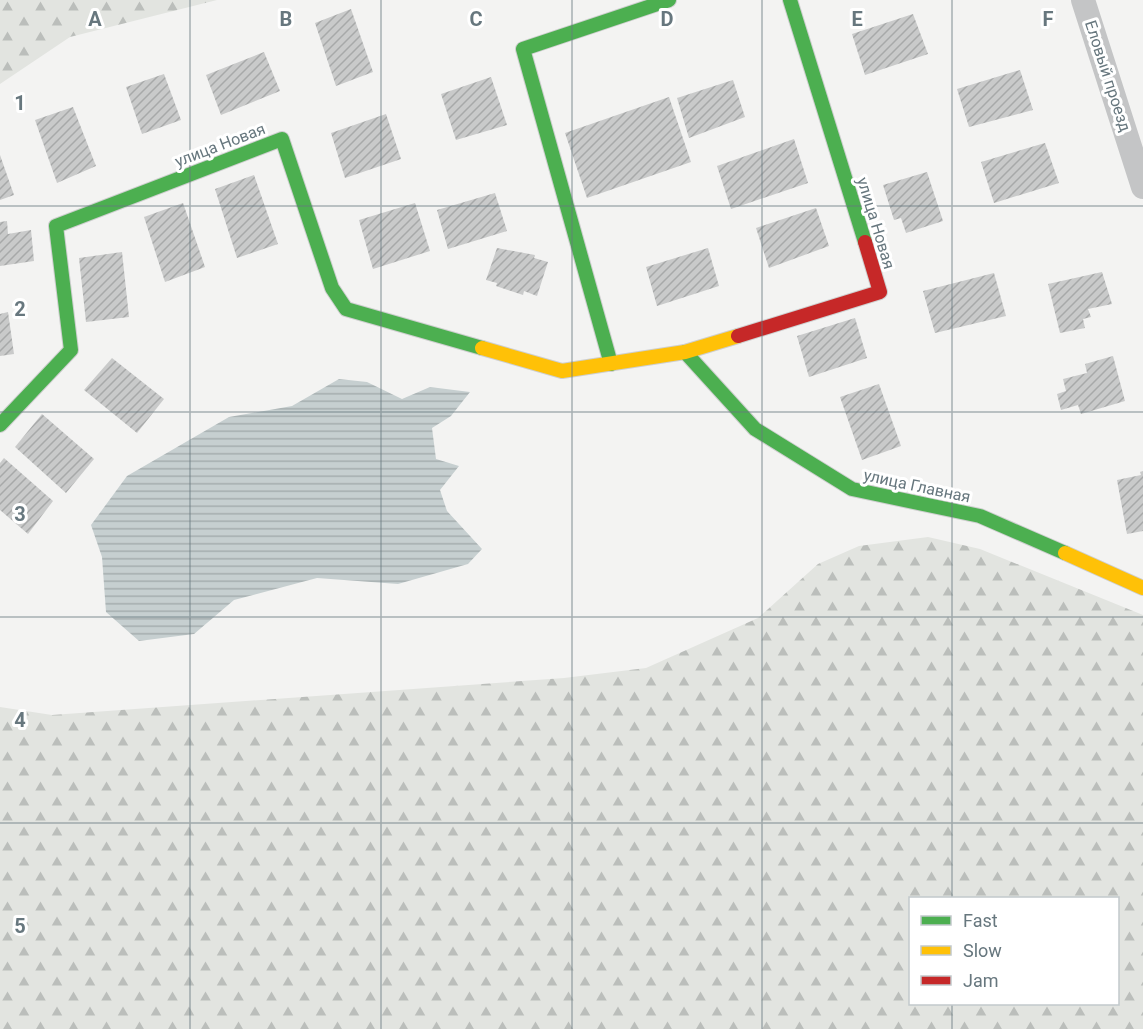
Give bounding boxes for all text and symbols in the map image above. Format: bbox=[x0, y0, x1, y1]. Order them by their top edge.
text: A bbox=[88, 7, 102, 31]
text: B bbox=[280, 7, 292, 31]
text: C bbox=[469, 7, 483, 31]
text: D bbox=[661, 7, 674, 31]
text: E bbox=[851, 7, 863, 31]
text: F bbox=[1043, 7, 1054, 31]
street label: Еловый проезд bbox=[1081, 18, 1135, 134]
text: 1 bbox=[14, 91, 26, 115]
street label: улица Новая bbox=[172, 119, 268, 171]
street label: улица Новая bbox=[853, 175, 899, 271]
text: 2 bbox=[14, 297, 26, 321]
street label: улица Главная bbox=[862, 465, 972, 507]
text: 3 bbox=[14, 502, 26, 526]
text: 4 bbox=[14, 708, 26, 732]
legend bbox=[909, 897, 1119, 1005]
text: Fast bbox=[963, 910, 998, 931]
text: 5 bbox=[14, 914, 26, 938]
text: Slow bbox=[963, 940, 1002, 961]
text: Jam bbox=[963, 970, 999, 991]

